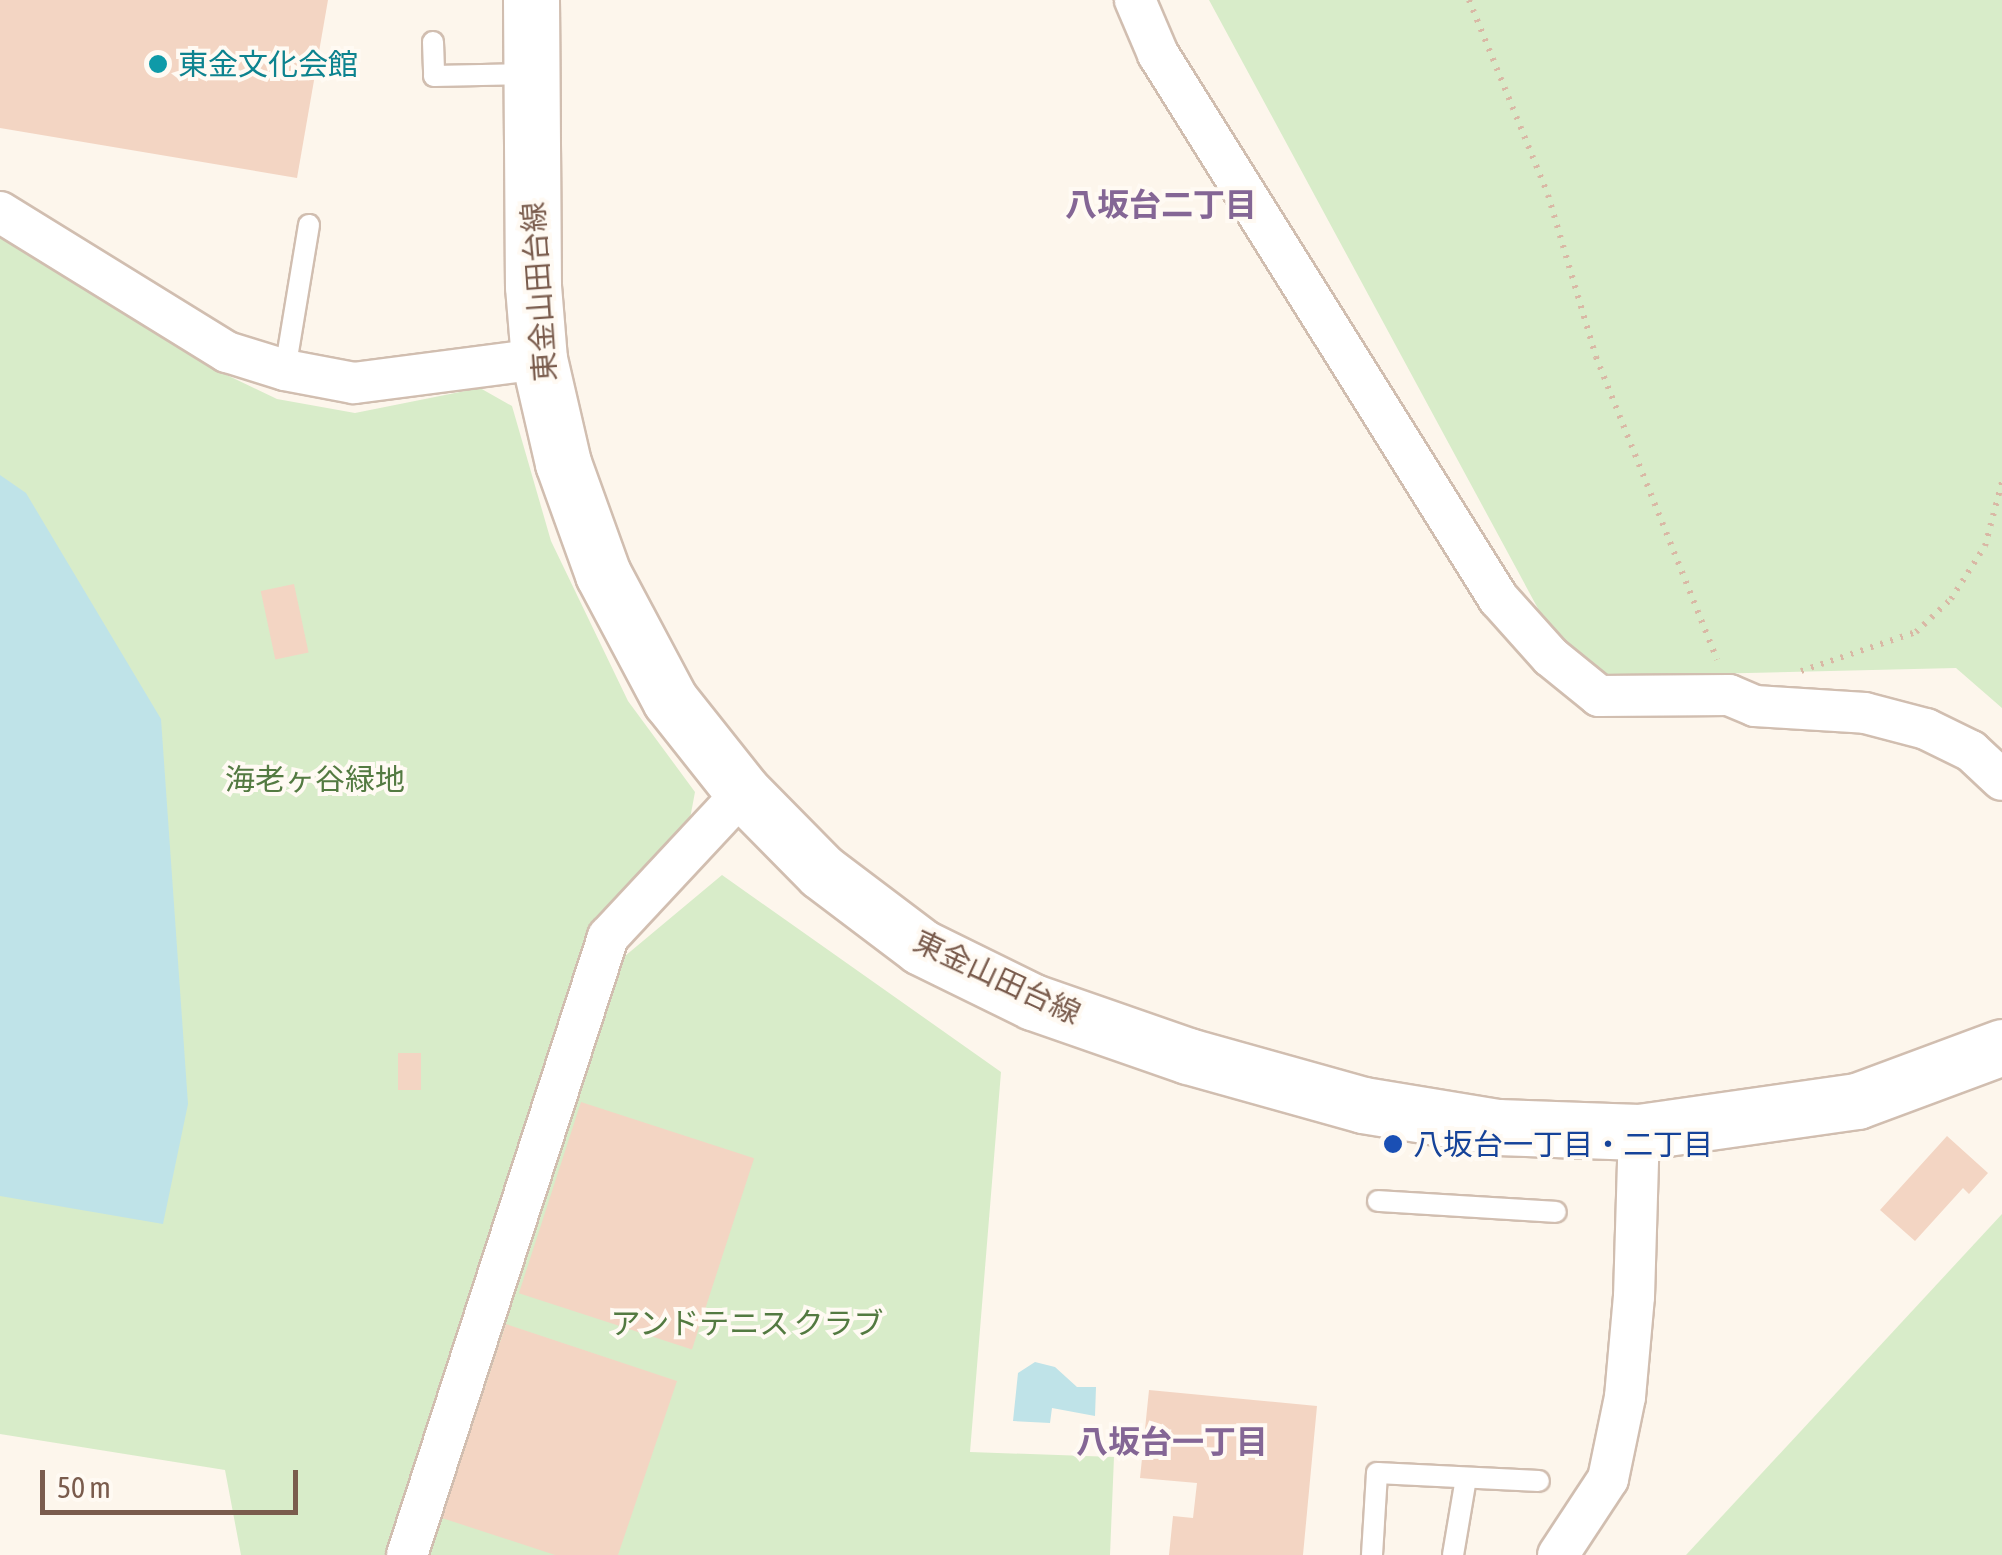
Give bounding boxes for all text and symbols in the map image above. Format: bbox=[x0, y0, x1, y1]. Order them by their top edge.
place label: 東金文化会館 bbox=[178, 46, 358, 82]
marker: 東金文化会館 bbox=[147, 53, 169, 75]
district label: 八坂台二丁目 bbox=[1065, 186, 1257, 224]
street label: 東金山田台線 bbox=[515, 201, 563, 383]
park label: 海老ヶ谷緑地 bbox=[225, 761, 405, 797]
street label: 東金山田台線 bbox=[908, 923, 1086, 1031]
place label: 八坂台一丁目・二丁目 bbox=[1413, 1126, 1713, 1162]
marker: 八坂台一丁目・二丁目 bbox=[1382, 1133, 1404, 1155]
park label: アンドテニス クラブ bbox=[610, 1305, 884, 1341]
district label: 八坂台一丁目 bbox=[1076, 1423, 1268, 1461]
scale bar bbox=[45, 1450, 302, 1512]
text: 50 m bbox=[57, 1470, 111, 1504]

